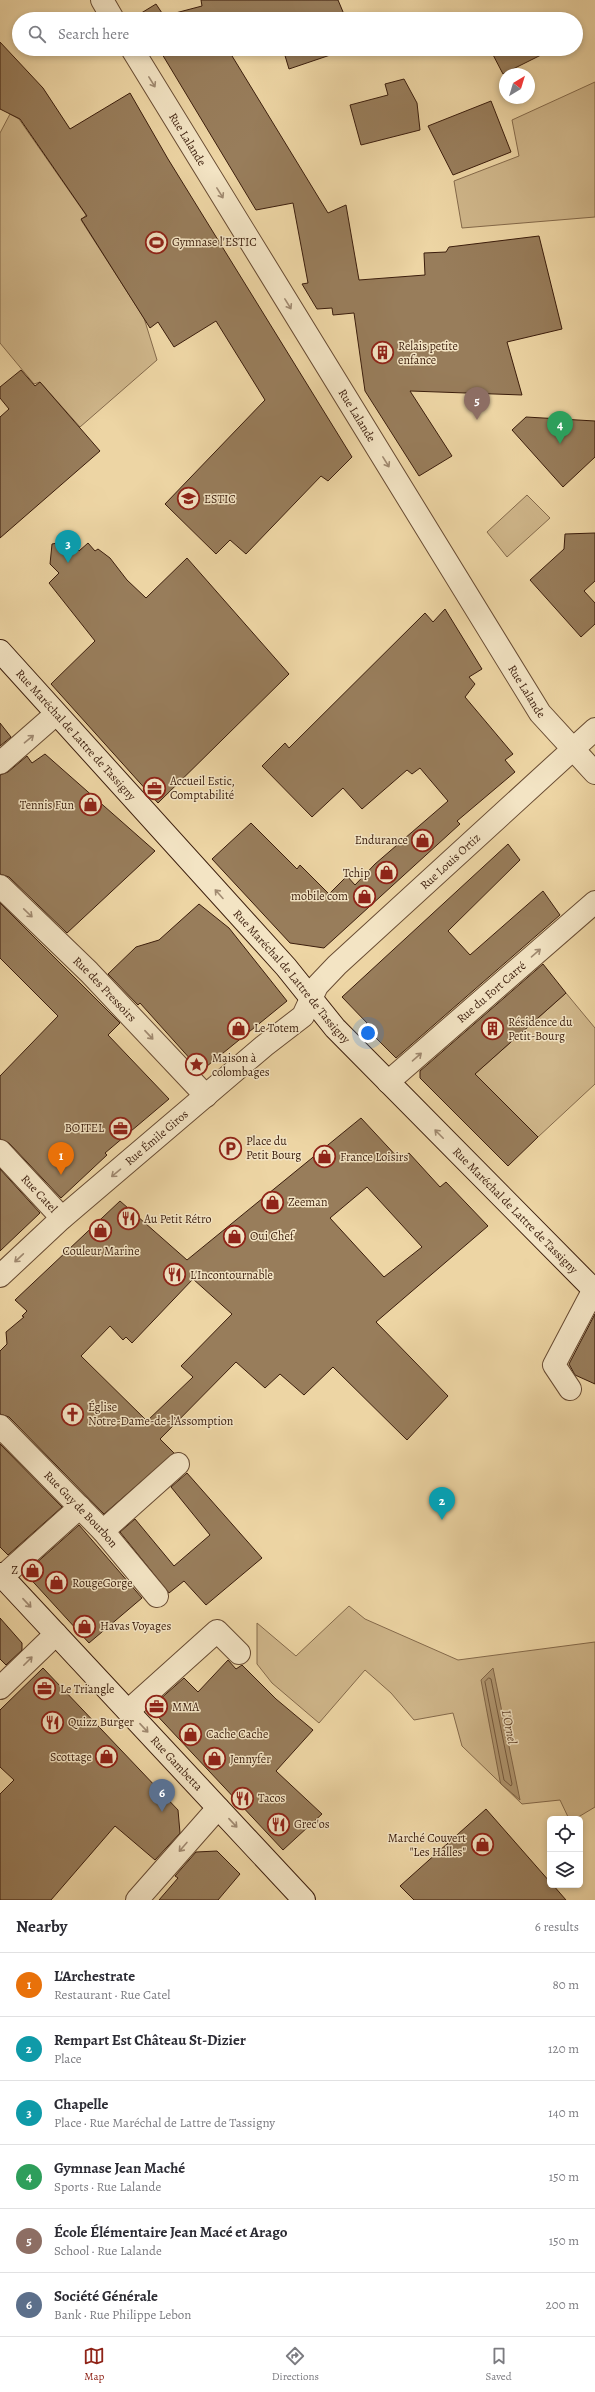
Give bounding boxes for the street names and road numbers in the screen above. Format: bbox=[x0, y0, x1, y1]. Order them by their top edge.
street label: Rue Lalande bbox=[165, 110, 210, 169]
street label: Rue Lalande bbox=[335, 386, 380, 445]
street label: Rue Lalande bbox=[504, 662, 549, 722]
street label: Rue Maréchal de Lattre de Tassigny bbox=[12, 666, 140, 804]
street label: Rue Louis Ortiz bbox=[417, 830, 484, 893]
street label: Rue Maréchal de Lattre de Tassigny bbox=[230, 906, 354, 1047]
street label: Rue des Pressoirs bbox=[70, 953, 140, 1025]
street label: Rue du Fort Carré bbox=[453, 958, 529, 1027]
street label: Rue Émile Giros bbox=[121, 1106, 192, 1169]
street label: Rue Maréchal de Lattre de Tassigny bbox=[449, 1144, 582, 1278]
street label: Rue Catel bbox=[18, 1171, 61, 1216]
street label: Rue Guy de Bourbon bbox=[40, 1467, 122, 1551]
street label: Rue Gambetta bbox=[147, 1732, 207, 1795]

